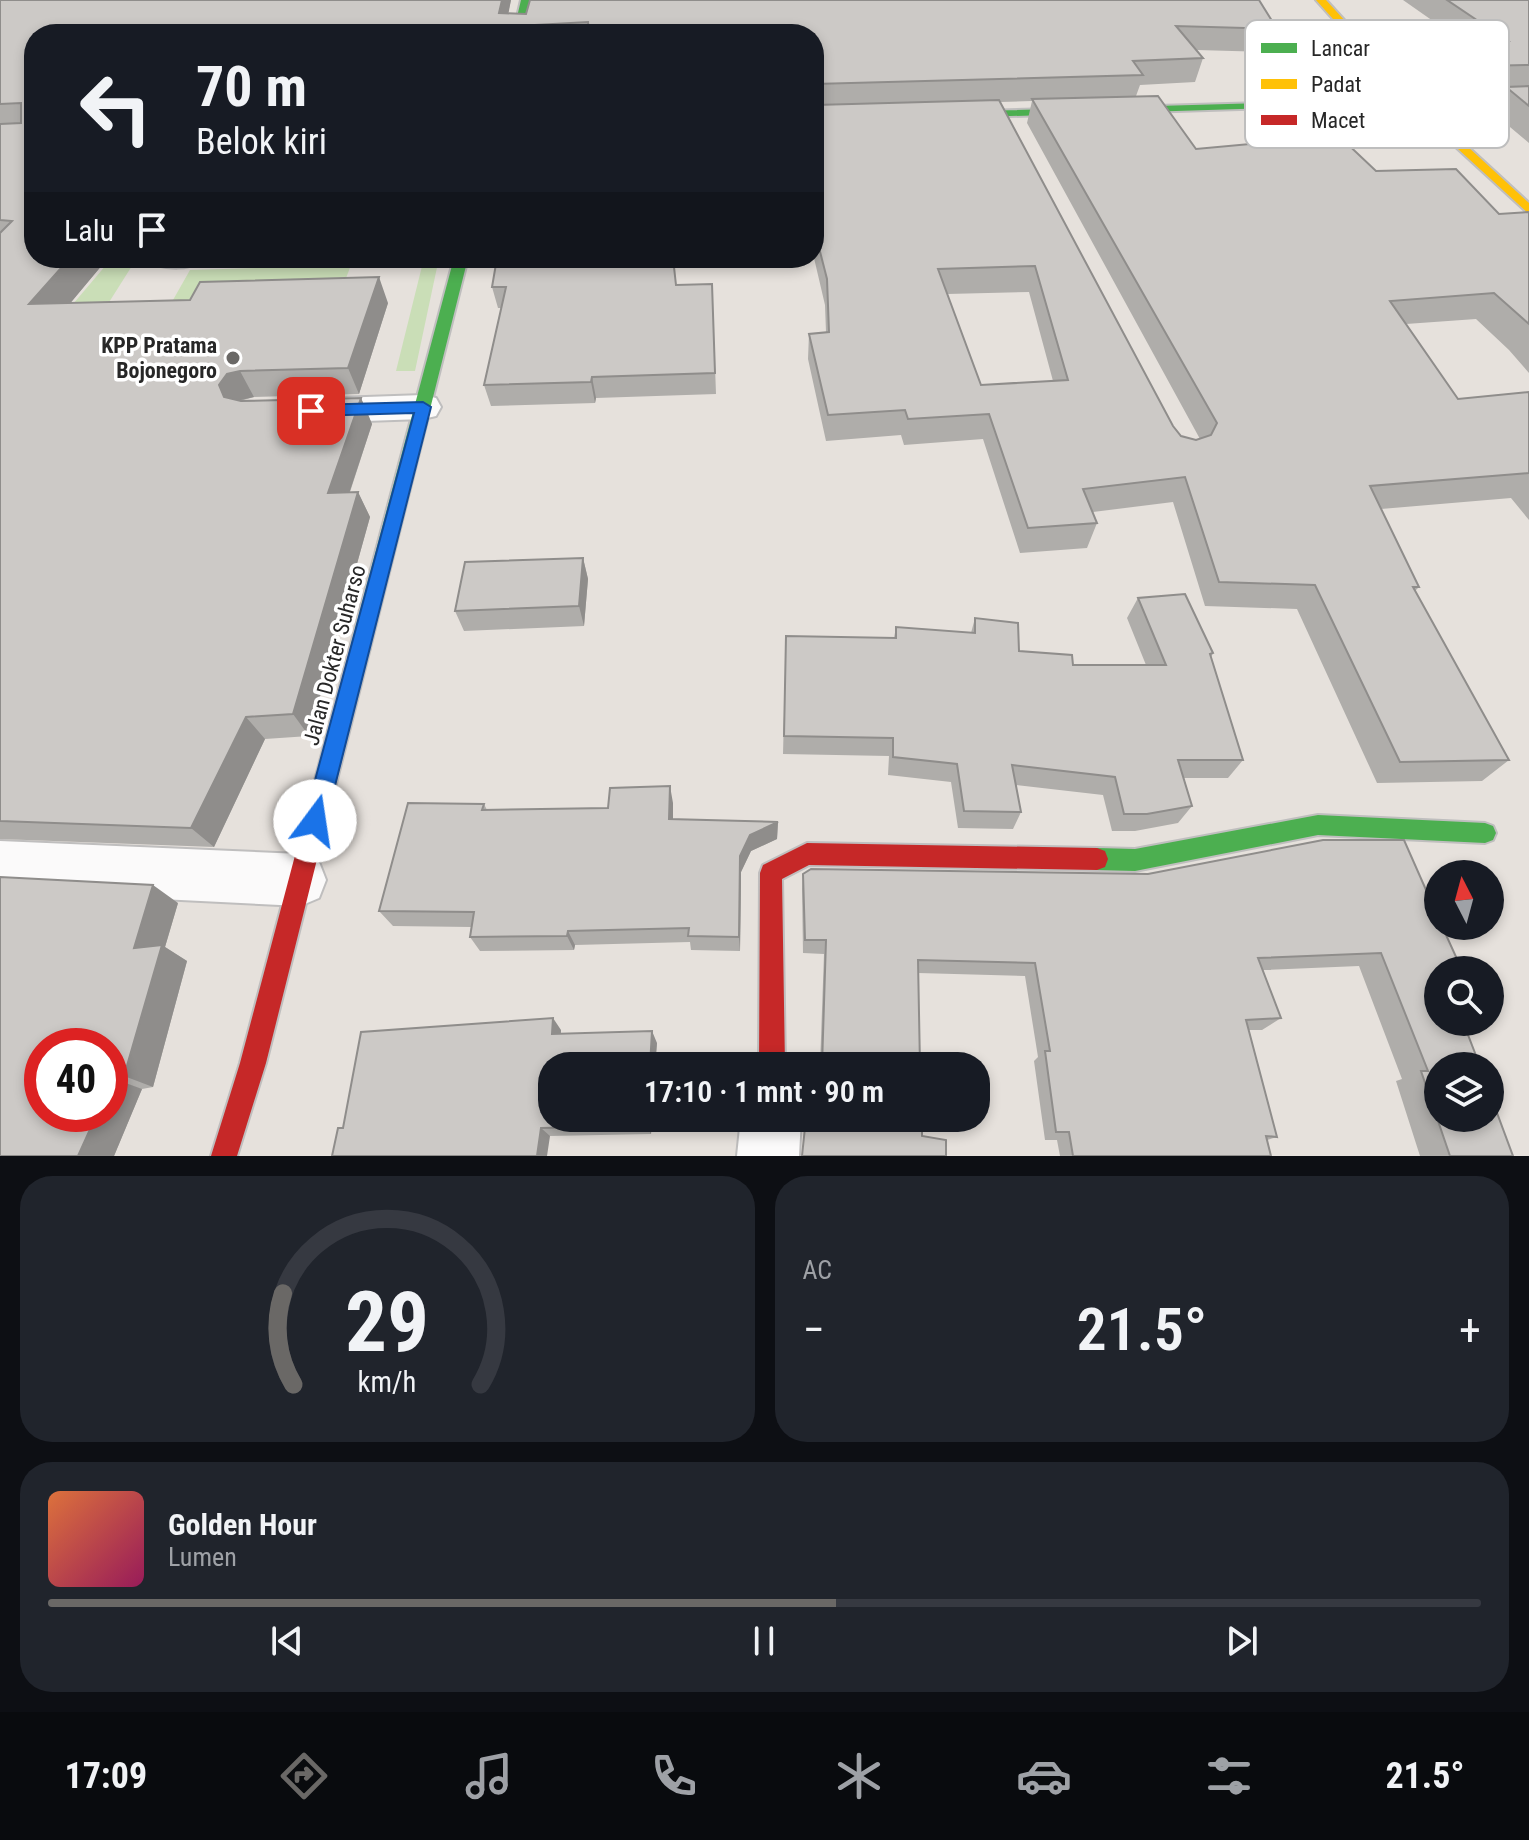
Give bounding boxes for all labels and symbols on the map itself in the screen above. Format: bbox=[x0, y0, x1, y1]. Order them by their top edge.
legend bbox=[1245, 20, 1509, 148]
text: Lancar bbox=[1311, 36, 1370, 61]
text: Padat bbox=[1311, 72, 1362, 97]
text: Macet bbox=[1311, 108, 1365, 133]
place label: KPP Pratama Bojonegoro bbox=[101, 333, 217, 383]
marker: KPP Pratama Bojonegoro bbox=[224, 349, 242, 367]
pin bbox=[277, 377, 345, 445]
street label: Jalan Dokter Suharso bbox=[298, 562, 371, 748]
position arrow bbox=[273, 779, 357, 863]
north arrow bbox=[1424, 860, 1504, 940]
speed limit sign: 40 bbox=[24, 1028, 128, 1132]

